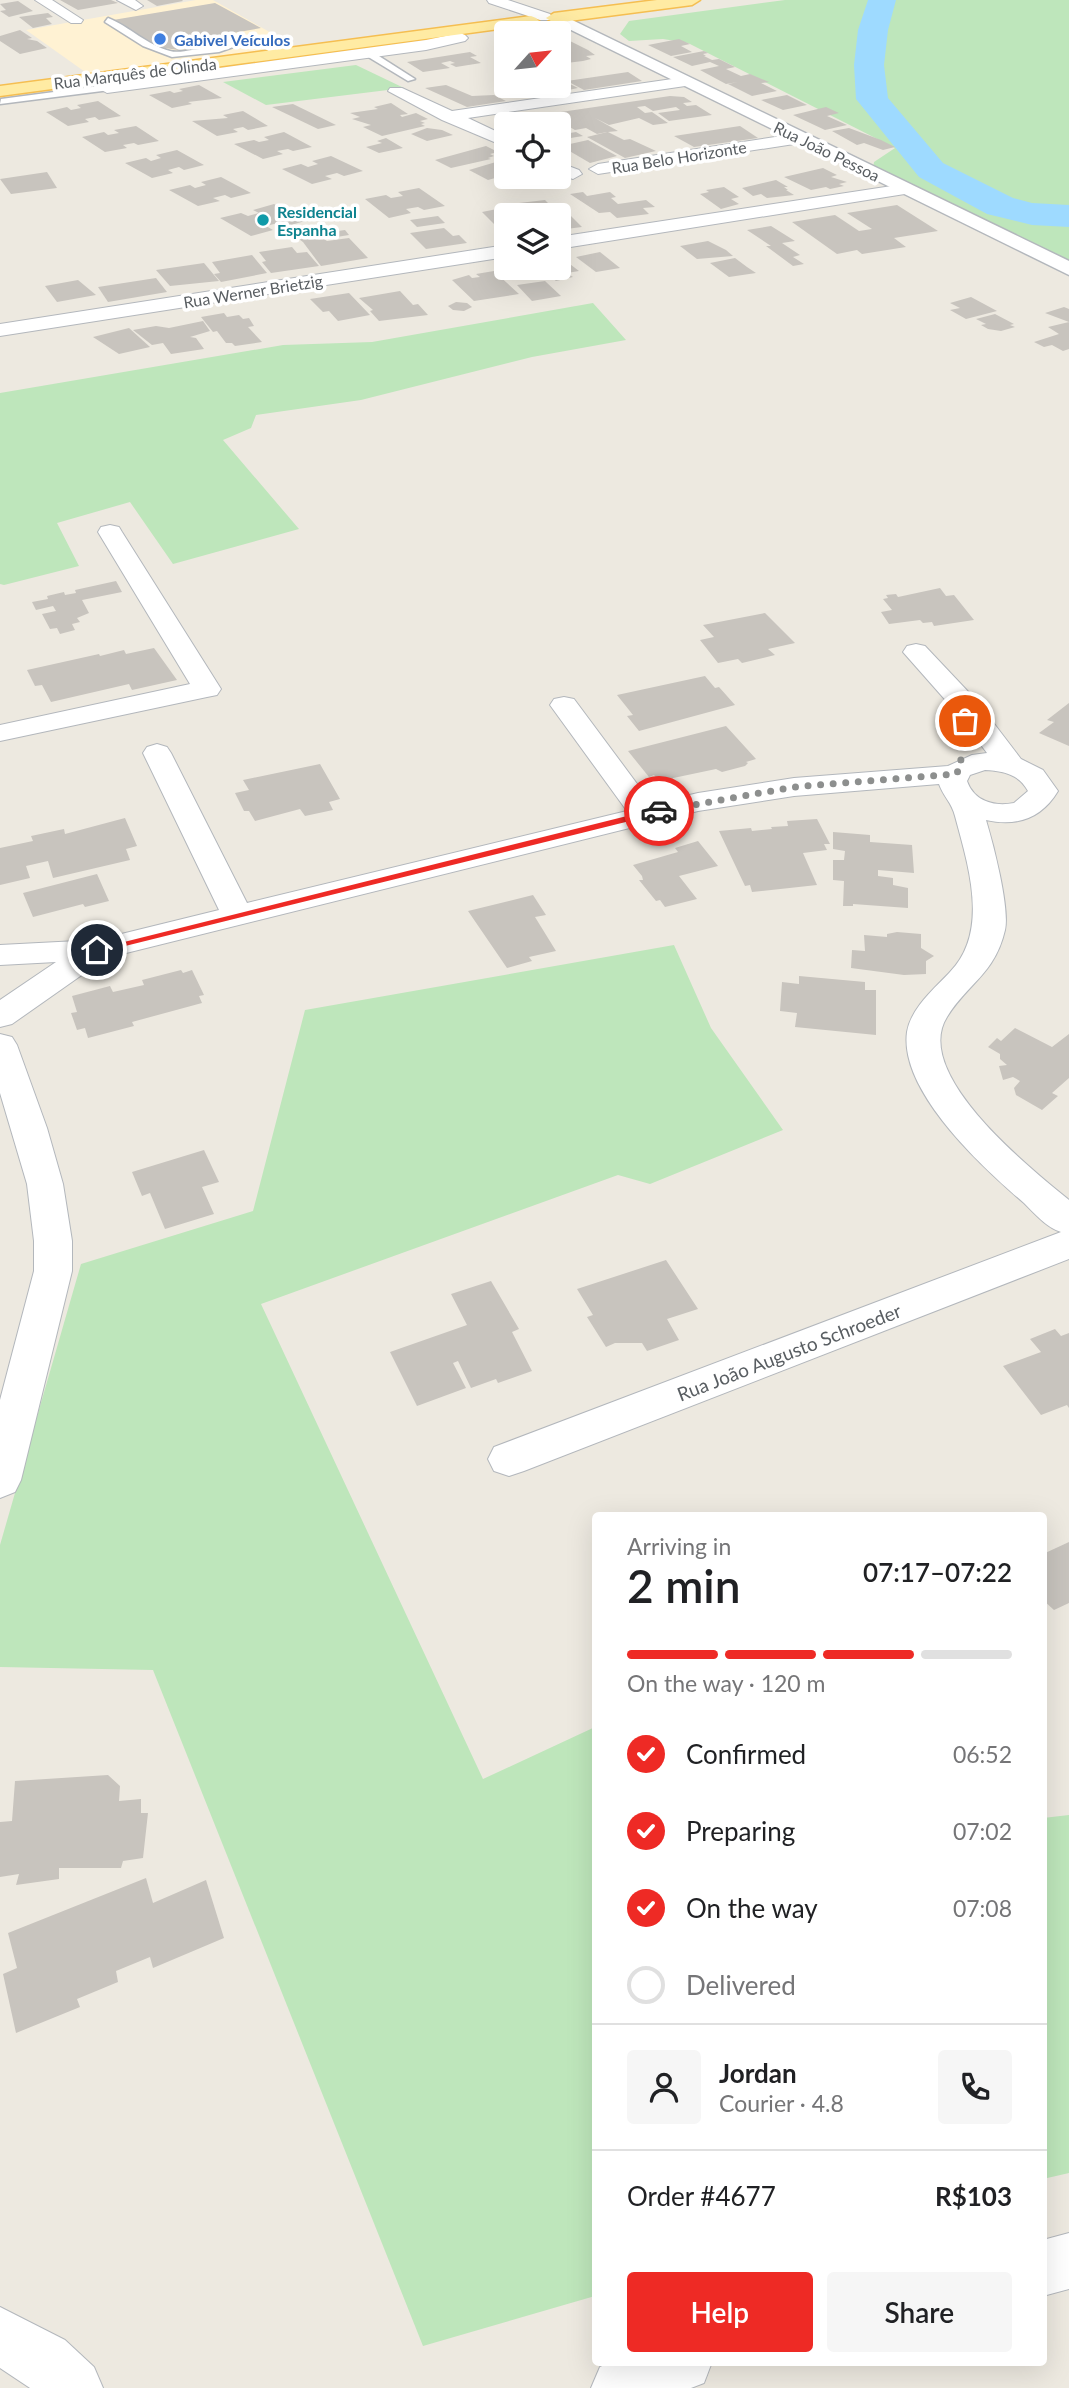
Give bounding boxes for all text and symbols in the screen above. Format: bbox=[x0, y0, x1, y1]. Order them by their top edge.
north arrow bbox=[494, 21, 570, 98]
map controls bbox=[494, 21, 571, 280]
place label: Gabivel Veículos bbox=[174, 30, 290, 49]
marker: Gabivel Veículos bbox=[152, 31, 168, 47]
street label: Rua Marquês de Olinda bbox=[53, 54, 217, 92]
button: locate bbox=[494, 112, 571, 189]
street label: Rua João Pessoa bbox=[771, 117, 883, 185]
street label: Rua Belo Horizonte bbox=[610, 137, 748, 177]
place label: Residencial Espanha bbox=[277, 202, 357, 239]
button: layers bbox=[494, 203, 571, 280]
marker: Residencial Espanha bbox=[255, 212, 271, 228]
street label: Rua Werner Brietzig bbox=[182, 271, 324, 311]
pin bbox=[935, 691, 995, 751]
icon: bag bbox=[946, 702, 984, 740]
courier bbox=[624, 776, 694, 846]
icon: car bbox=[640, 792, 678, 830]
pin bbox=[67, 920, 127, 980]
icon: home bbox=[78, 931, 116, 969]
street label: Rua João Augusto Schroeder bbox=[674, 1299, 904, 1405]
text: Arriving in bbox=[627, 1532, 731, 1560]
text: 07:17–07:22 bbox=[863, 1556, 1012, 1588]
text: 2 min bbox=[627, 1558, 741, 1613]
text: On the way · 120 m bbox=[627, 1669, 826, 1697]
icon: check bbox=[627, 1735, 665, 1773]
text: Confirmed bbox=[686, 1738, 806, 1770]
text: 06:52 bbox=[953, 1740, 1012, 1768]
icon: check bbox=[627, 1812, 665, 1850]
text: Preparing bbox=[686, 1815, 795, 1847]
text: 07:02 bbox=[953, 1817, 1012, 1845]
icon: check bbox=[627, 1889, 665, 1927]
text: On the way bbox=[686, 1892, 818, 1924]
text: 07:08 bbox=[953, 1894, 1012, 1922]
text: Delivered bbox=[686, 1969, 796, 2001]
button: person bbox=[627, 2050, 701, 2124]
button: phone bbox=[938, 2050, 1012, 2124]
text: Jordan bbox=[719, 2057, 797, 2089]
text: Courier · 4.8 bbox=[719, 2089, 844, 2117]
text: Order #4677 bbox=[627, 2180, 776, 2212]
text: R$103 bbox=[935, 2180, 1012, 2212]
button: Help bbox=[627, 2272, 813, 2352]
button: Share bbox=[827, 2272, 1012, 2352]

